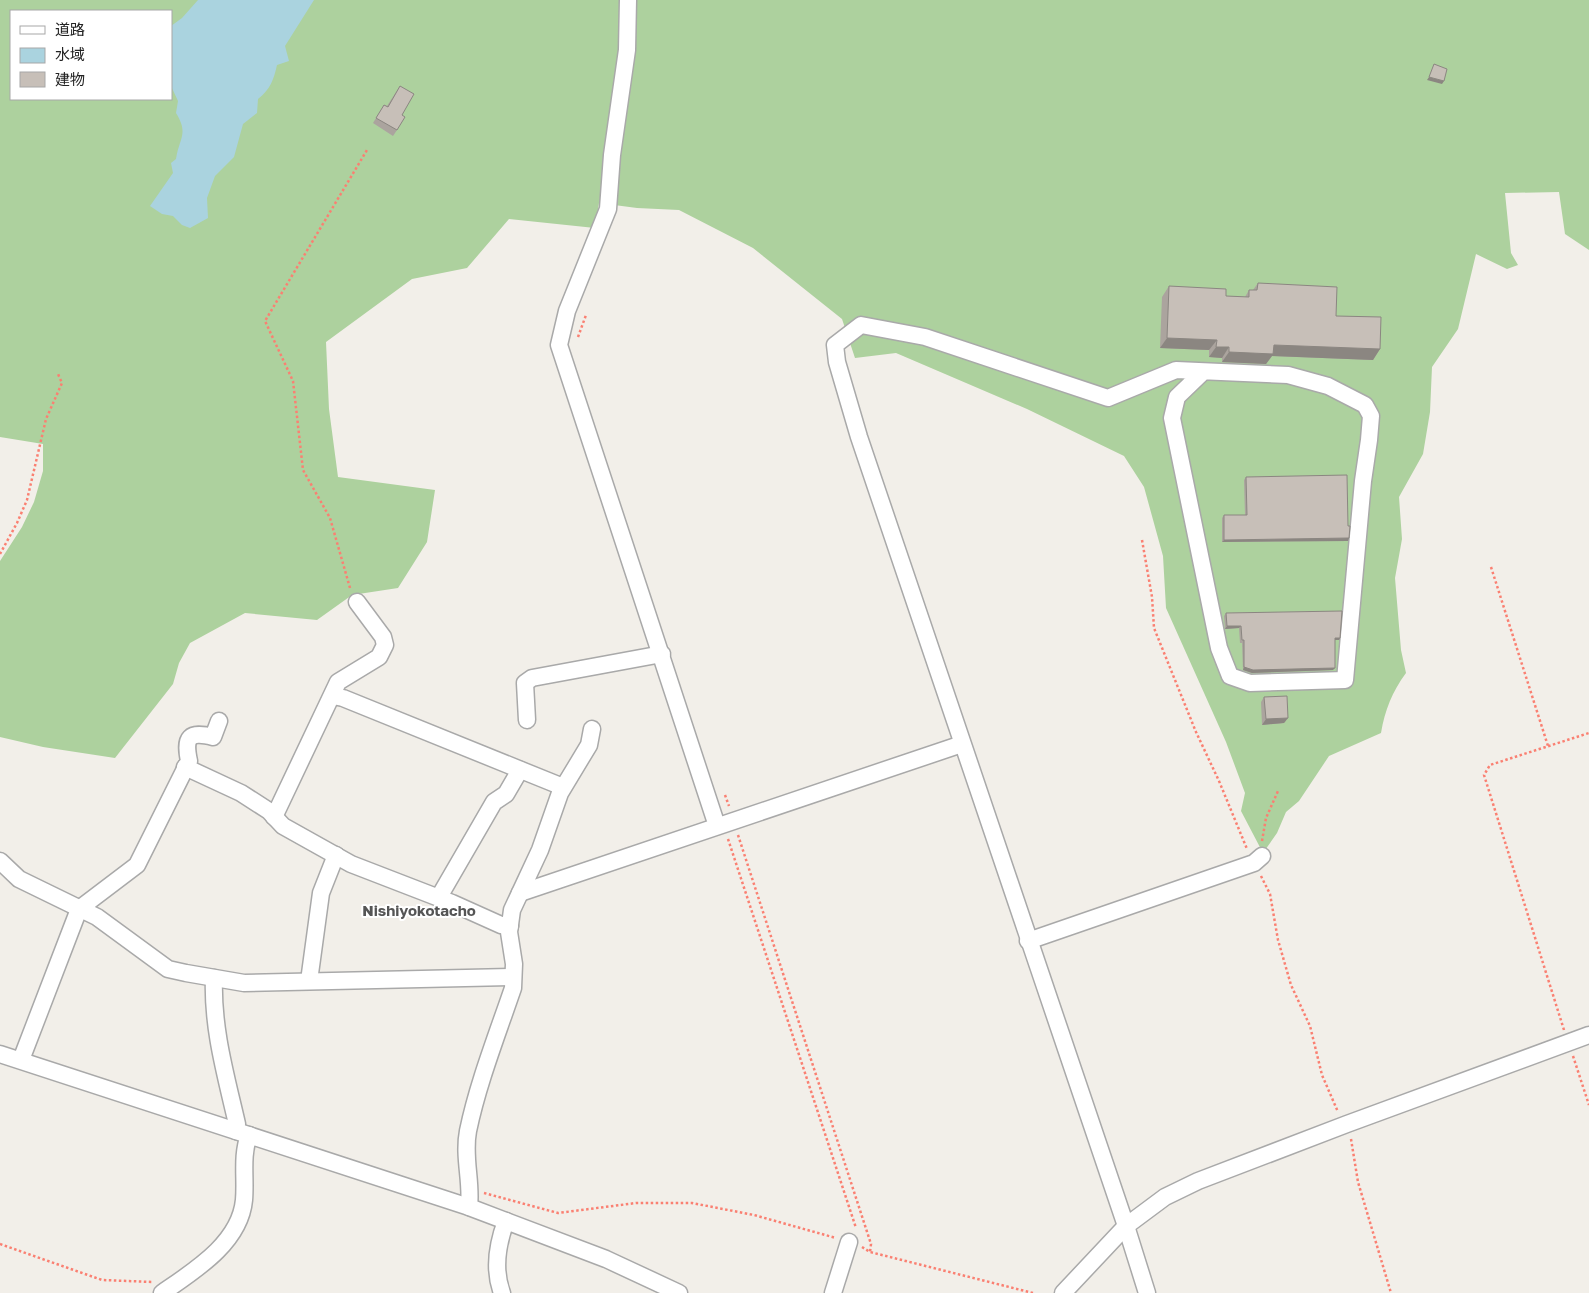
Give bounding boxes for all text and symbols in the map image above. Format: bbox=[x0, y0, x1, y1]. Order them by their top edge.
legend bbox=[10, 10, 172, 100]
text: 道路 bbox=[55, 20, 85, 38]
text: 水域 bbox=[55, 45, 85, 63]
text: 建物 bbox=[55, 70, 85, 88]
district label: Nishiyokotacho bbox=[362, 901, 476, 919]

